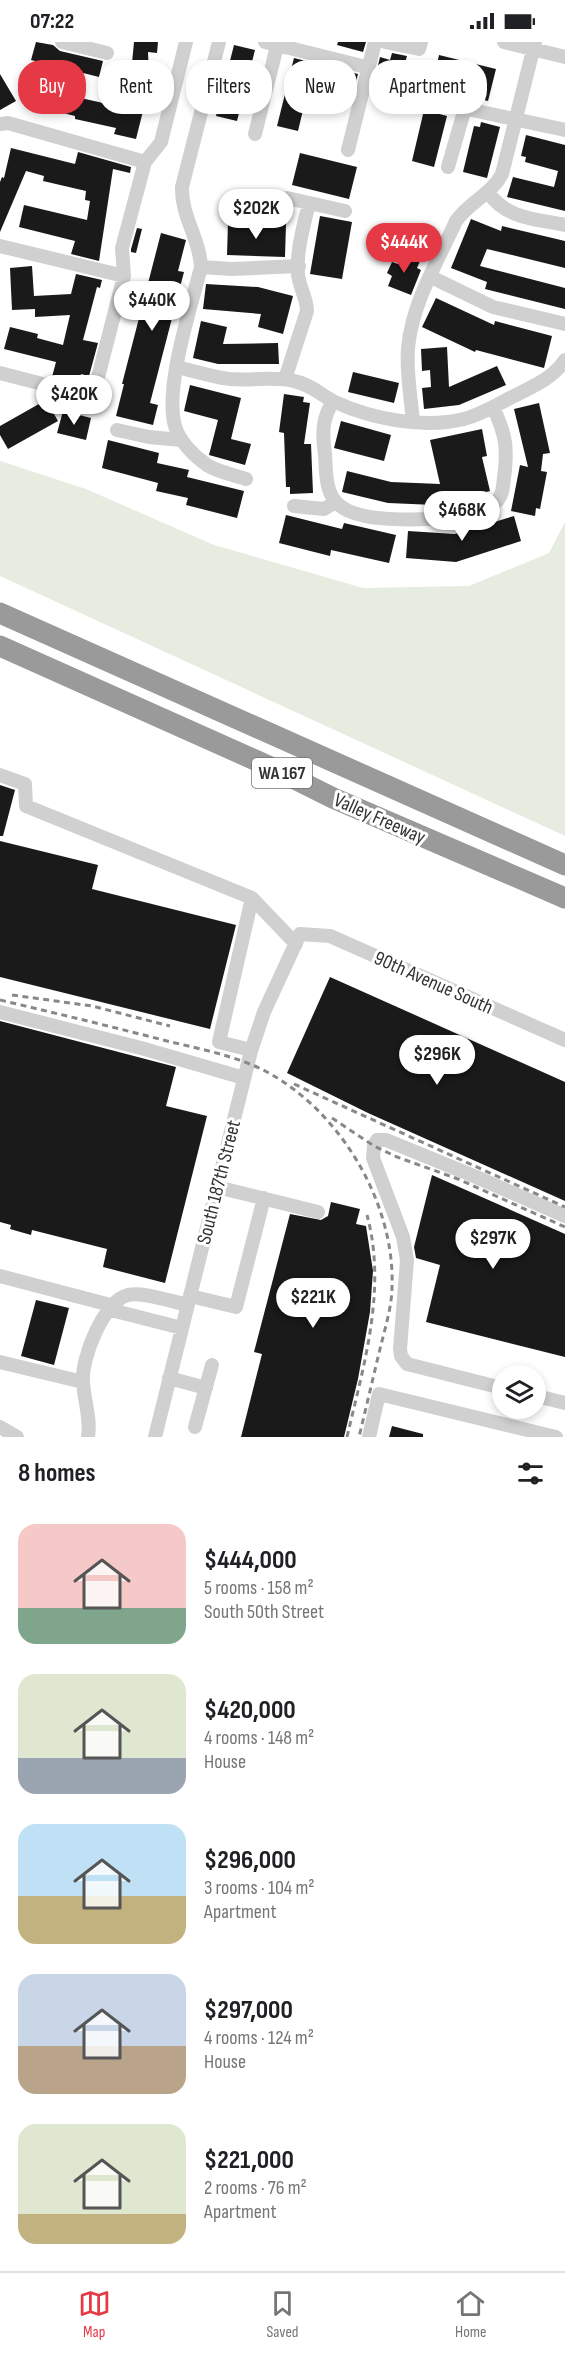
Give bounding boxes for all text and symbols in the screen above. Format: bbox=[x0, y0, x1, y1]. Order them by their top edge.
text: 07:22 bbox=[30, 8, 74, 35]
chip: Buy bbox=[18, 60, 86, 114]
chip: Rent bbox=[98, 60, 174, 114]
chip: Filters bbox=[186, 60, 272, 114]
chip: New bbox=[284, 60, 357, 114]
chip: Apartment bbox=[369, 60, 487, 114]
pin: $202K bbox=[214, 189, 298, 240]
text: $202K bbox=[232, 196, 280, 220]
pin: $444K bbox=[362, 223, 446, 274]
text: $444K bbox=[380, 230, 428, 254]
pin: $440K bbox=[110, 281, 194, 332]
text: $440K bbox=[128, 288, 176, 312]
pin: $420K bbox=[32, 375, 116, 426]
text: $420K bbox=[50, 382, 98, 406]
pin: $468K bbox=[420, 491, 504, 542]
text: $468K bbox=[438, 498, 486, 522]
road number: WA 167 bbox=[252, 758, 312, 788]
street label: Valley Freeway bbox=[330, 788, 429, 850]
street label: 90th Avenue South bbox=[370, 946, 497, 1020]
pin: $296K bbox=[395, 1035, 479, 1086]
text: $296K bbox=[413, 1042, 461, 1066]
street label: South 187th Street bbox=[192, 1118, 246, 1247]
pin: $297K bbox=[451, 1219, 535, 1270]
text: $297K bbox=[469, 1226, 517, 1250]
pin: $221K bbox=[271, 1278, 355, 1329]
text: $221K bbox=[290, 1285, 336, 1309]
map controls bbox=[492, 1365, 546, 1419]
button: layers bbox=[492, 1365, 546, 1419]
icon: filters bbox=[514, 1457, 547, 1490]
text: 8 homes bbox=[18, 1458, 96, 1489]
text: $444,000 bbox=[204, 1545, 297, 1576]
icon: home bbox=[66, 1548, 138, 1620]
text: 5 rooms · 158 m² bbox=[204, 1576, 314, 1600]
text: South 50th Street bbox=[204, 1600, 324, 1624]
text: $420,000 bbox=[204, 1695, 296, 1726]
icon: home bbox=[66, 1698, 138, 1770]
text: 4 rooms · 148 m² bbox=[204, 1726, 314, 1750]
text: House bbox=[204, 1750, 246, 1774]
text: $296,000 bbox=[204, 1845, 296, 1876]
icon: home bbox=[66, 1848, 138, 1920]
text: 3 rooms · 104 m² bbox=[204, 1876, 314, 1900]
text: Apartment bbox=[204, 1900, 277, 1924]
text: $297,000 bbox=[204, 1995, 293, 2026]
icon: home bbox=[66, 1998, 138, 2070]
text: 4 rooms · 124 m² bbox=[204, 2026, 314, 2050]
text: House bbox=[204, 2050, 246, 2074]
text: $221,000 bbox=[204, 2145, 294, 2176]
icon: home bbox=[66, 2148, 138, 2220]
text: 2 rooms · 76 m² bbox=[204, 2176, 307, 2200]
text: Apartment bbox=[204, 2200, 277, 2224]
tab: Map bbox=[78, 2287, 111, 2342]
tab: Saved bbox=[266, 2287, 299, 2342]
tab: Home bbox=[454, 2287, 487, 2342]

